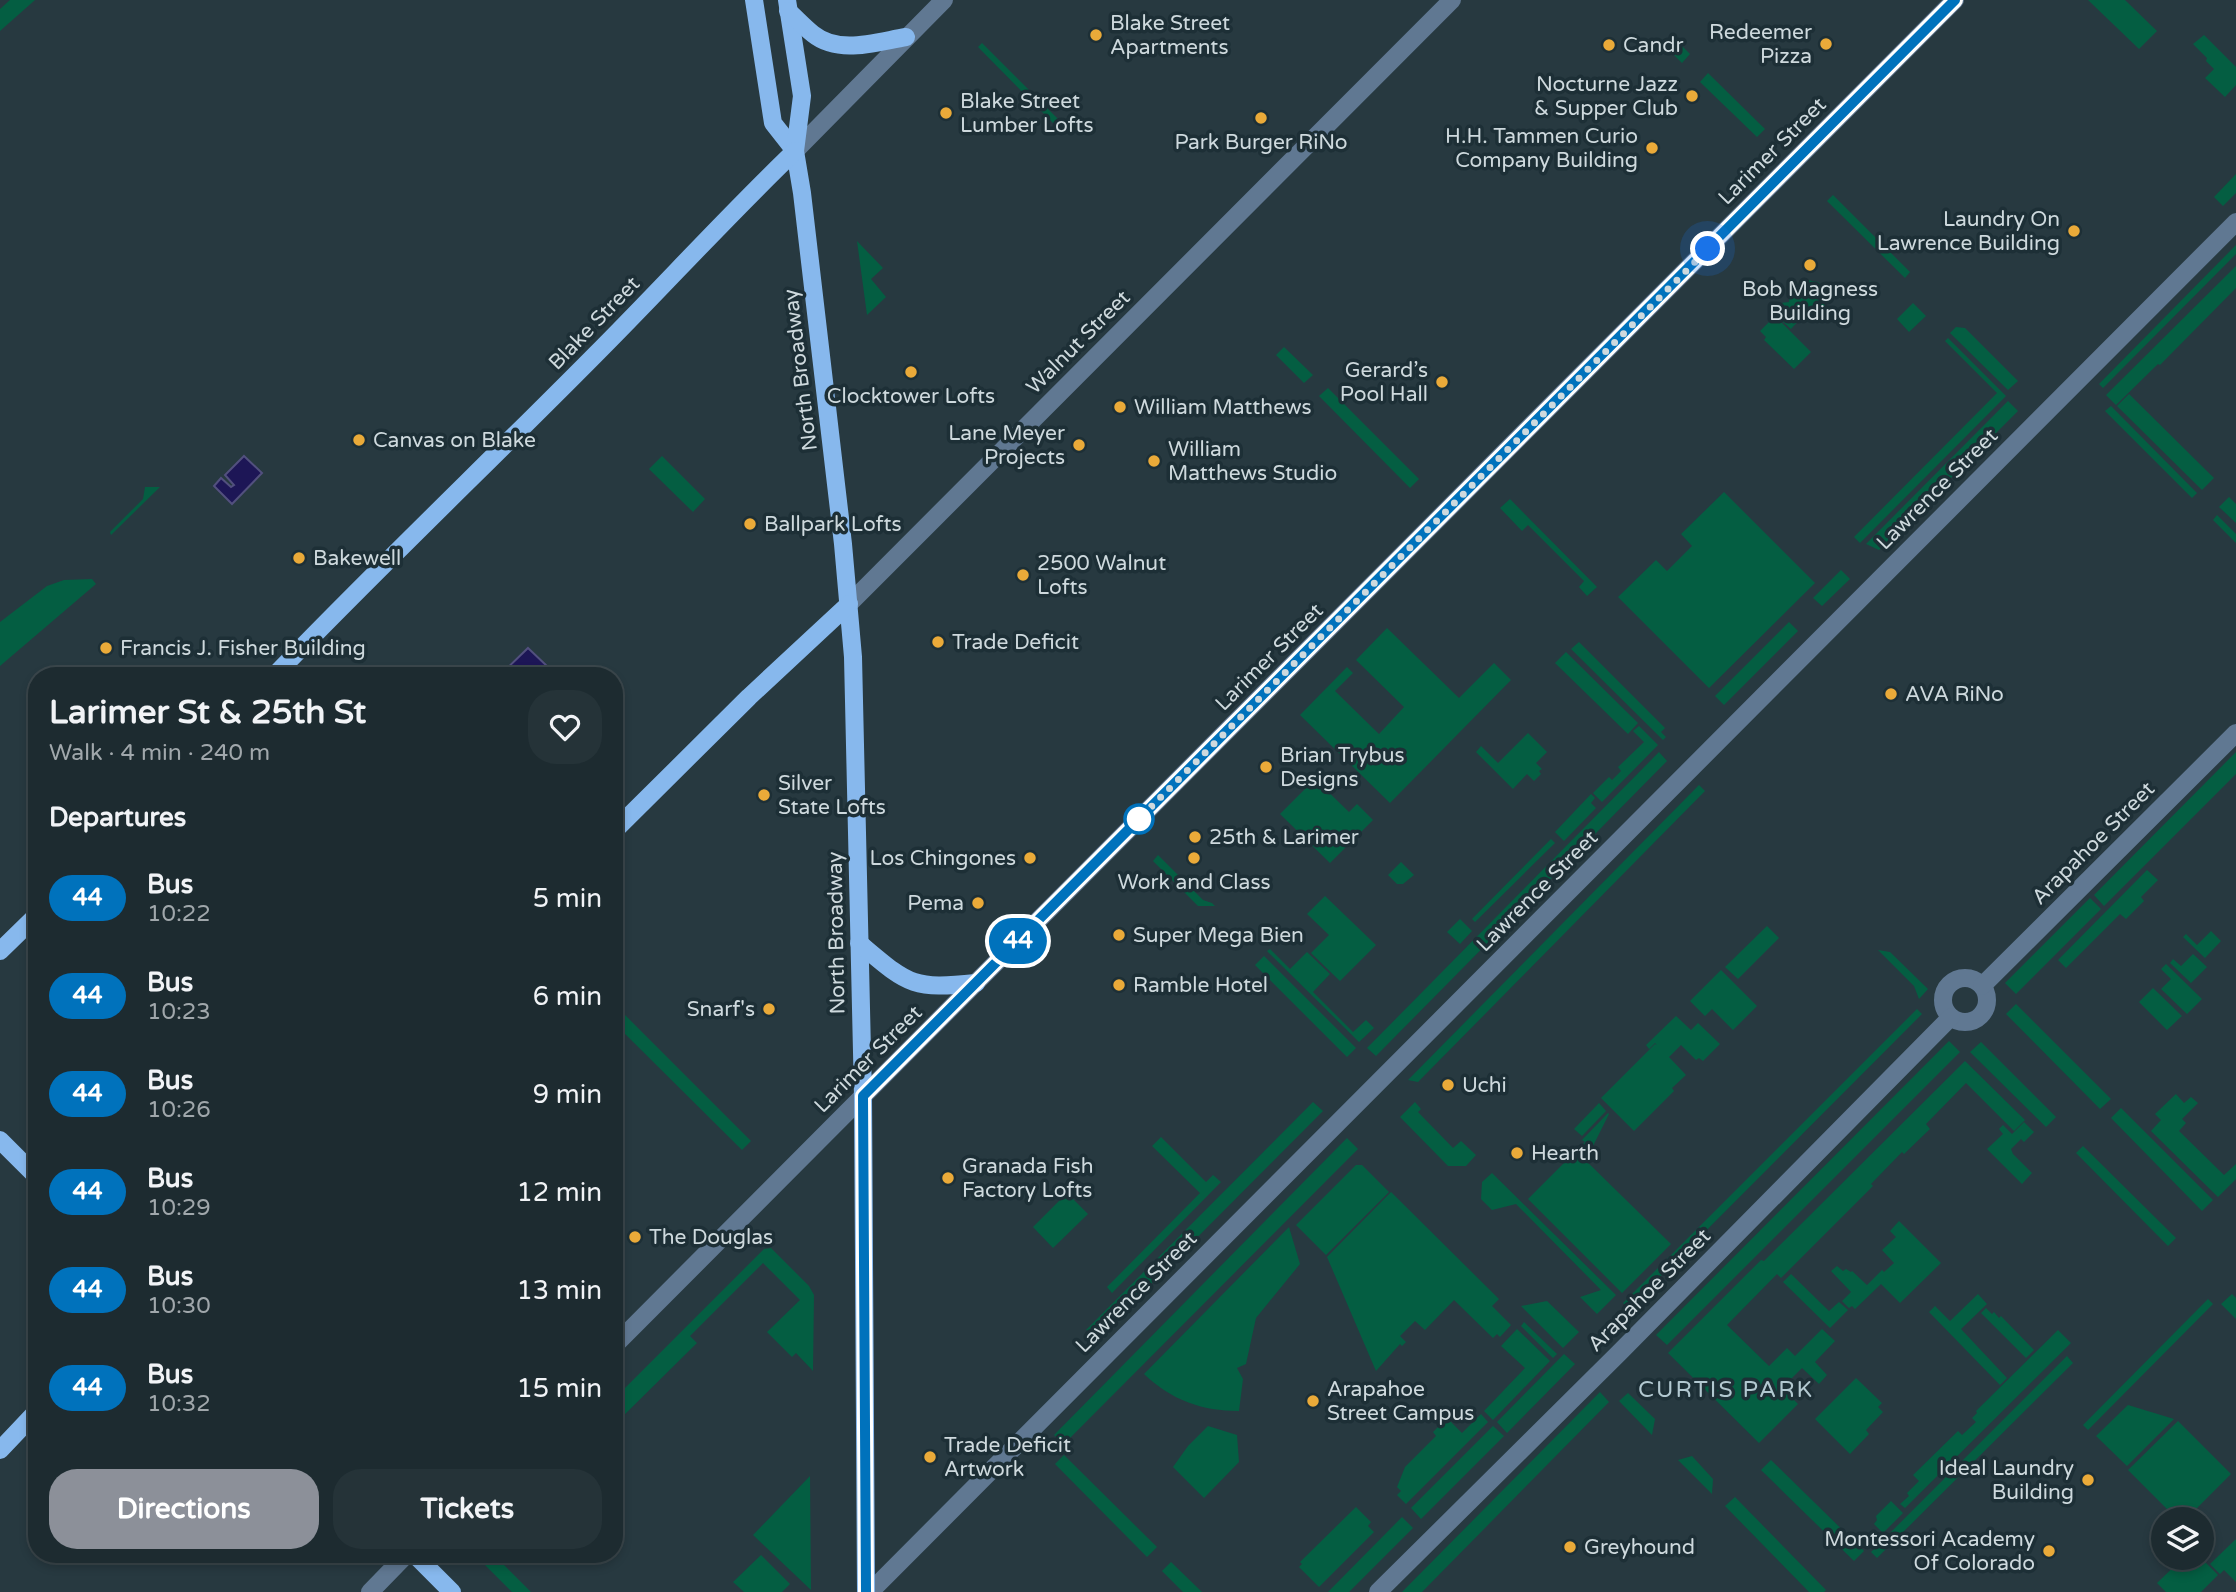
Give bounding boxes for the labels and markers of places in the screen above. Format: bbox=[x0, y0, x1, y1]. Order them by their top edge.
place label: Blake Street Apartments bbox=[1110, 11, 1230, 60]
place label: Redeemer Pizza bbox=[1709, 20, 1812, 69]
marker: Blake Street Apartments bbox=[1088, 27, 1104, 43]
place label: Candr bbox=[1623, 33, 1683, 58]
marker: Redeemer Pizza bbox=[1818, 36, 1834, 52]
marker: Candr bbox=[1601, 37, 1617, 53]
place label: Nocturne Jazz & Supper Club bbox=[1534, 72, 1678, 121]
marker: Nocturne Jazz & Supper Club bbox=[1684, 88, 1700, 104]
place label: Blake Street Lumber Lofts bbox=[960, 89, 1093, 138]
marker: Blake Street Lumber Lofts bbox=[938, 105, 954, 121]
marker: Park Burger RiNo bbox=[1253, 110, 1269, 126]
place label: H.H. Tammen Curio Company Building bbox=[1445, 124, 1638, 173]
place label: Park Burger RiNo bbox=[1174, 130, 1348, 155]
marker: H.H. Tammen Curio Company Building bbox=[1644, 140, 1660, 156]
place label: Laundry On Lawrence Building bbox=[1877, 207, 2060, 256]
marker: Laundry On Lawrence Building bbox=[2066, 223, 2082, 239]
marker: Bob Magness Building bbox=[1802, 257, 1818, 273]
place label: Bob Magness Building bbox=[1742, 277, 1878, 326]
place label: Gerard’s Pool Hall bbox=[1340, 358, 1428, 407]
marker: Clocktower Lofts bbox=[903, 364, 919, 380]
marker: Gerard’s Pool Hall bbox=[1434, 374, 1450, 390]
place label: Clocktower Lofts bbox=[827, 384, 995, 409]
place label: William Matthews bbox=[1134, 395, 1312, 420]
marker: William Matthews bbox=[1112, 399, 1128, 415]
place label: Lane Meyer Projects bbox=[948, 421, 1065, 470]
place label: Canvas on Blake bbox=[373, 428, 536, 453]
marker: Canvas on Blake bbox=[351, 432, 367, 448]
marker: Lane Meyer Projects bbox=[1071, 437, 1087, 453]
place label: William Matthews Studio bbox=[1168, 437, 1337, 486]
marker: William Matthews Studio bbox=[1146, 453, 1162, 469]
place label: Ballpark Lofts bbox=[764, 512, 902, 537]
marker: Ballpark Lofts bbox=[742, 516, 758, 532]
place label: Bakewell bbox=[313, 546, 401, 571]
marker: Bakewell bbox=[291, 550, 307, 566]
place label: 2500 Walnut Lofts bbox=[1037, 551, 1166, 600]
marker: 2500 Walnut Lofts bbox=[1015, 567, 1031, 583]
place label: Trade Deficit bbox=[952, 630, 1079, 655]
marker: Trade Deficit bbox=[930, 634, 946, 650]
place label: Francis J. Fisher Building bbox=[120, 636, 366, 661]
marker: Francis J. Fisher Building bbox=[98, 640, 114, 656]
place label: AVA RiNo bbox=[1905, 682, 2004, 707]
marker: AVA RiNo bbox=[1883, 686, 1899, 702]
place label: Brian Trybus Designs bbox=[1280, 743, 1405, 792]
marker: Brian Trybus Designs bbox=[1258, 759, 1274, 775]
place label: Silver State Lofts bbox=[778, 771, 886, 820]
marker: Silver State Lofts bbox=[756, 787, 772, 803]
unlabelled marker bbox=[1124, 804, 1154, 834]
place label: 25th & Larimer bbox=[1209, 825, 1359, 850]
marker: 25th & Larimer bbox=[1187, 829, 1203, 845]
place label: Los Chingones bbox=[869, 846, 1016, 871]
marker: Los Chingones bbox=[1022, 850, 1038, 866]
marker: Work and Class bbox=[1186, 850, 1202, 866]
place label: Work and Class bbox=[1117, 870, 1271, 895]
place label: Pema bbox=[907, 891, 964, 916]
marker: Pema bbox=[970, 895, 986, 911]
place label: Super Mega Bien bbox=[1133, 923, 1304, 948]
marker: Super Mega Bien bbox=[1111, 927, 1127, 943]
place label: Ramble Hotel bbox=[1133, 973, 1268, 998]
marker: Ramble Hotel bbox=[1111, 977, 1127, 993]
place label: Snarf's bbox=[687, 997, 755, 1022]
marker: Snarf's bbox=[761, 1001, 777, 1017]
place label: Uchi bbox=[1462, 1073, 1507, 1098]
marker: Uchi bbox=[1440, 1077, 1456, 1093]
place label: Hearth bbox=[1531, 1141, 1599, 1166]
marker: Hearth bbox=[1509, 1145, 1525, 1161]
place label: Granada Fish Factory Lofts bbox=[962, 1154, 1093, 1203]
marker: Granada Fish Factory Lofts bbox=[940, 1170, 956, 1186]
place label: The Douglas bbox=[649, 1225, 773, 1250]
marker: The Douglas bbox=[627, 1229, 643, 1245]
place label: Arapahoe Street Campus bbox=[1327, 1377, 1474, 1426]
marker: Arapahoe Street Campus bbox=[1305, 1393, 1321, 1409]
place label: Trade Deficit Artwork bbox=[944, 1433, 1071, 1482]
marker: Trade Deficit Artwork bbox=[922, 1449, 938, 1465]
place label: Ideal Laundry Building bbox=[1939, 1456, 2074, 1505]
marker: Ideal Laundry Building bbox=[2080, 1472, 2096, 1488]
place label: Montessori Academy Of Colorado bbox=[1824, 1527, 2035, 1576]
place label: Greyhound bbox=[1584, 1535, 1695, 1560]
marker: Greyhound bbox=[1562, 1539, 1578, 1555]
marker: Montessori Academy Of Colorado bbox=[2041, 1543, 2057, 1559]

